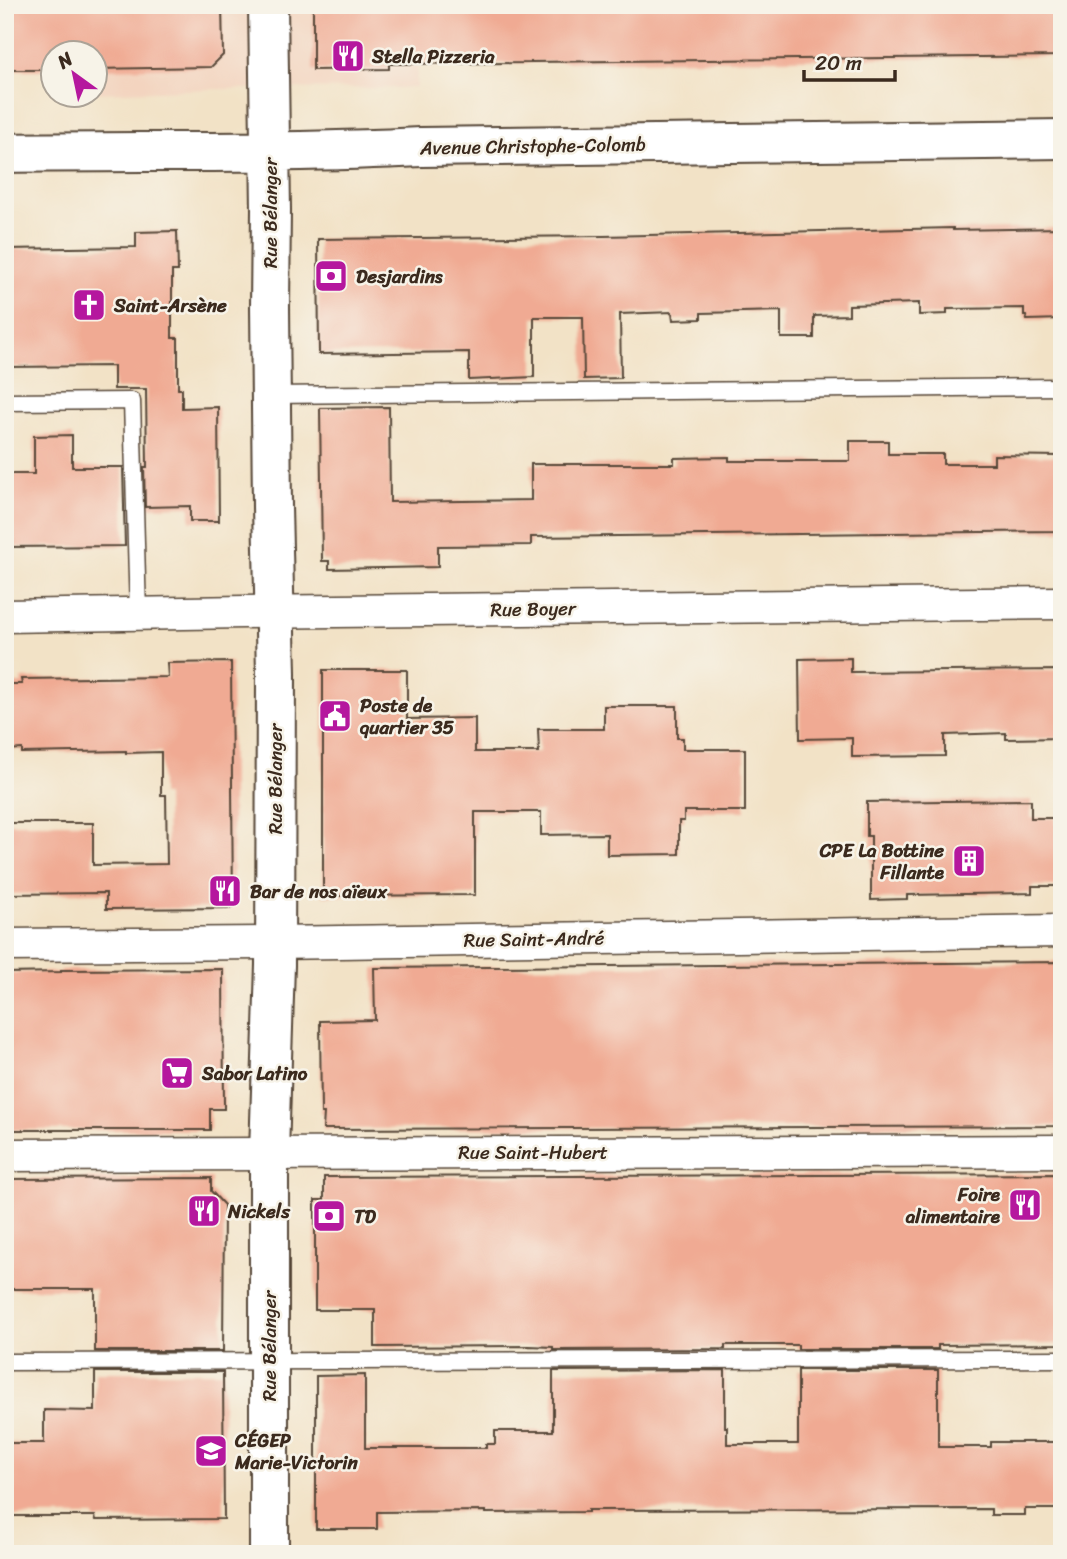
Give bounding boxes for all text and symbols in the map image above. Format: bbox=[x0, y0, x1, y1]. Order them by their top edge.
restaurant icon: Stella Pizzeria bbox=[329, 37, 367, 75]
north arrow bbox=[38, 38, 108, 108]
scale bar bbox=[804, 38, 895, 82]
place label: Stella Pizzeria bbox=[371, 40, 495, 73]
text: N bbox=[50, 42, 80, 78]
text: 20 m bbox=[815, 44, 862, 82]
street label: Avenue Christophe-Colomb bbox=[419, 128, 646, 164]
street label: Rue Bélanger bbox=[254, 156, 287, 268]
bank icon: Desjardins bbox=[312, 257, 350, 295]
place label: Desjardins bbox=[356, 260, 444, 293]
church icon: Saint-Arsène bbox=[70, 286, 108, 324]
place label: Saint-Arsène bbox=[113, 289, 227, 322]
street label: Rue Boyer bbox=[490, 592, 577, 626]
place label: Poste de quartier 35 bbox=[359, 689, 455, 744]
public building icon: Poste de quartier 35 bbox=[316, 697, 354, 735]
street label: Rue Bélanger bbox=[259, 722, 292, 834]
place label: CPE La Bottine Fillante bbox=[819, 834, 945, 889]
building icon: CPE La Bottine Fillante bbox=[950, 842, 988, 880]
restaurant icon: Bar de nos aïeux bbox=[206, 872, 244, 910]
place label: Bar de nos aïeux bbox=[250, 875, 388, 908]
street label: Rue Saint-André bbox=[463, 921, 605, 957]
supermarket icon: Sabor Latino bbox=[158, 1054, 196, 1092]
place label: Sabor Latino bbox=[201, 1057, 308, 1090]
street label: Rue Saint-Hubert bbox=[458, 1136, 608, 1169]
place label: Foire alimentaire bbox=[905, 1178, 1001, 1233]
restaurant icon: Foire alimentaire bbox=[1006, 1186, 1044, 1224]
restaurant icon: Nickels bbox=[185, 1192, 223, 1230]
place label: Nickels bbox=[227, 1195, 291, 1228]
bank icon: TD bbox=[310, 1197, 348, 1235]
place label: TD bbox=[354, 1200, 377, 1233]
street label: Rue Bélanger bbox=[253, 1289, 286, 1401]
place label: CÉGEP Marie-Victorin bbox=[234, 1424, 358, 1479]
school or university icon: CÉGEP Marie-Victorin bbox=[192, 1432, 230, 1470]

